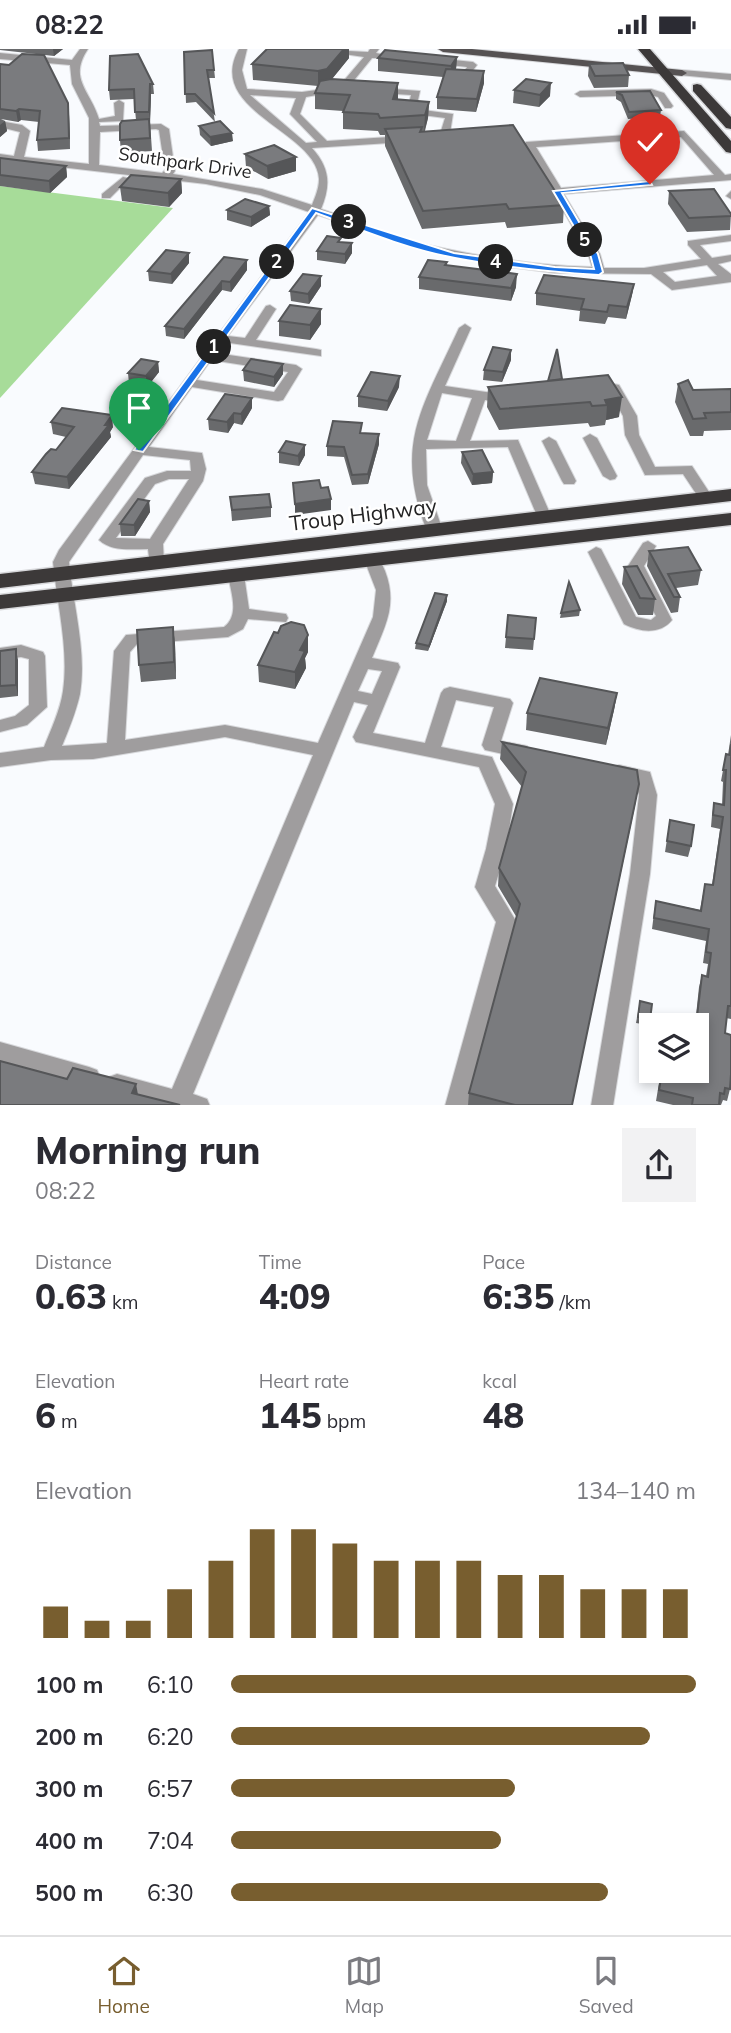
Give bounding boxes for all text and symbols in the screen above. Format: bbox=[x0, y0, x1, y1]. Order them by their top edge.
text: 08:22 bbox=[35, 8, 104, 41]
pin bbox=[620, 112, 680, 184]
icon: check bbox=[631, 123, 669, 161]
street label: Southpark Drive bbox=[117, 142, 253, 183]
pin: 3 bbox=[332, 205, 366, 239]
text: 3 bbox=[343, 209, 354, 233]
pin: 5 bbox=[568, 223, 602, 257]
text: 5 bbox=[579, 227, 590, 251]
pin: 2 bbox=[260, 245, 294, 279]
pin: 4 bbox=[478, 245, 514, 279]
text: 2 bbox=[271, 249, 282, 273]
text: 4 bbox=[490, 249, 501, 273]
pin: 1 bbox=[196, 329, 232, 365]
text: 1 bbox=[208, 334, 219, 358]
pin bbox=[109, 378, 169, 450]
icon: arrive bbox=[120, 389, 158, 427]
street label: Troup Highway bbox=[288, 492, 438, 536]
map controls bbox=[639, 1013, 709, 1083]
button: layers bbox=[639, 1013, 709, 1083]
text: Morning run bbox=[35, 1126, 261, 1174]
button: share bbox=[622, 1128, 696, 1202]
text: 08:22 bbox=[35, 1176, 95, 1205]
text: Distance bbox=[35, 1250, 112, 1274]
text: Time bbox=[259, 1250, 302, 1274]
text: Pace bbox=[482, 1250, 525, 1274]
text: 0.63 bbox=[35, 1274, 107, 1318]
text: 4:09 bbox=[259, 1274, 331, 1318]
text: 6:35 bbox=[482, 1274, 554, 1318]
text: km bbox=[107, 1290, 139, 1314]
text: /km bbox=[554, 1290, 591, 1314]
text: Elevation bbox=[35, 1369, 115, 1393]
text: Heart rate bbox=[259, 1369, 349, 1393]
text: kcal bbox=[482, 1369, 517, 1393]
text: 6 bbox=[35, 1393, 56, 1437]
text: 145 bbox=[259, 1393, 322, 1437]
text: 48 bbox=[482, 1393, 524, 1437]
text: m bbox=[56, 1409, 78, 1433]
text: bpm bbox=[322, 1409, 366, 1433]
text: Elevation bbox=[35, 1476, 132, 1505]
text: 134–140 m bbox=[575, 1476, 696, 1505]
text: 100 m bbox=[35, 1670, 103, 1699]
text: 6:10 bbox=[147, 1670, 194, 1699]
text: 200 m bbox=[35, 1722, 103, 1751]
text: 6:20 bbox=[147, 1722, 194, 1751]
text: 300 m bbox=[35, 1774, 103, 1803]
text: 6:57 bbox=[147, 1774, 194, 1803]
text: 400 m bbox=[35, 1826, 103, 1855]
text: 7:04 bbox=[147, 1826, 194, 1855]
text: 500 m bbox=[35, 1878, 103, 1907]
text: 6:30 bbox=[147, 1878, 194, 1907]
tab: Home bbox=[97, 1952, 150, 2018]
tab: Map bbox=[345, 1952, 384, 2018]
tab: Saved bbox=[579, 1952, 634, 2018]

